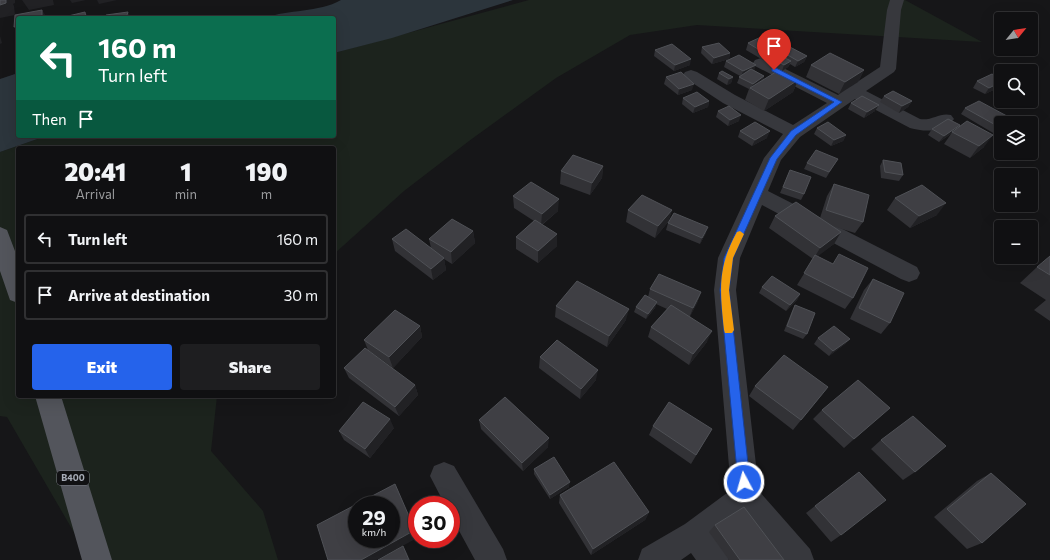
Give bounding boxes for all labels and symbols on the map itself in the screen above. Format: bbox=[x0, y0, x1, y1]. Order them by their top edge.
north arrow bbox=[994, 12, 1038, 56]
pin bbox=[757, 29, 791, 70]
position arrow bbox=[723, 461, 765, 503]
road number: B400 bbox=[57, 471, 89, 485]
speed limit sign: 30 bbox=[408, 496, 460, 548]

